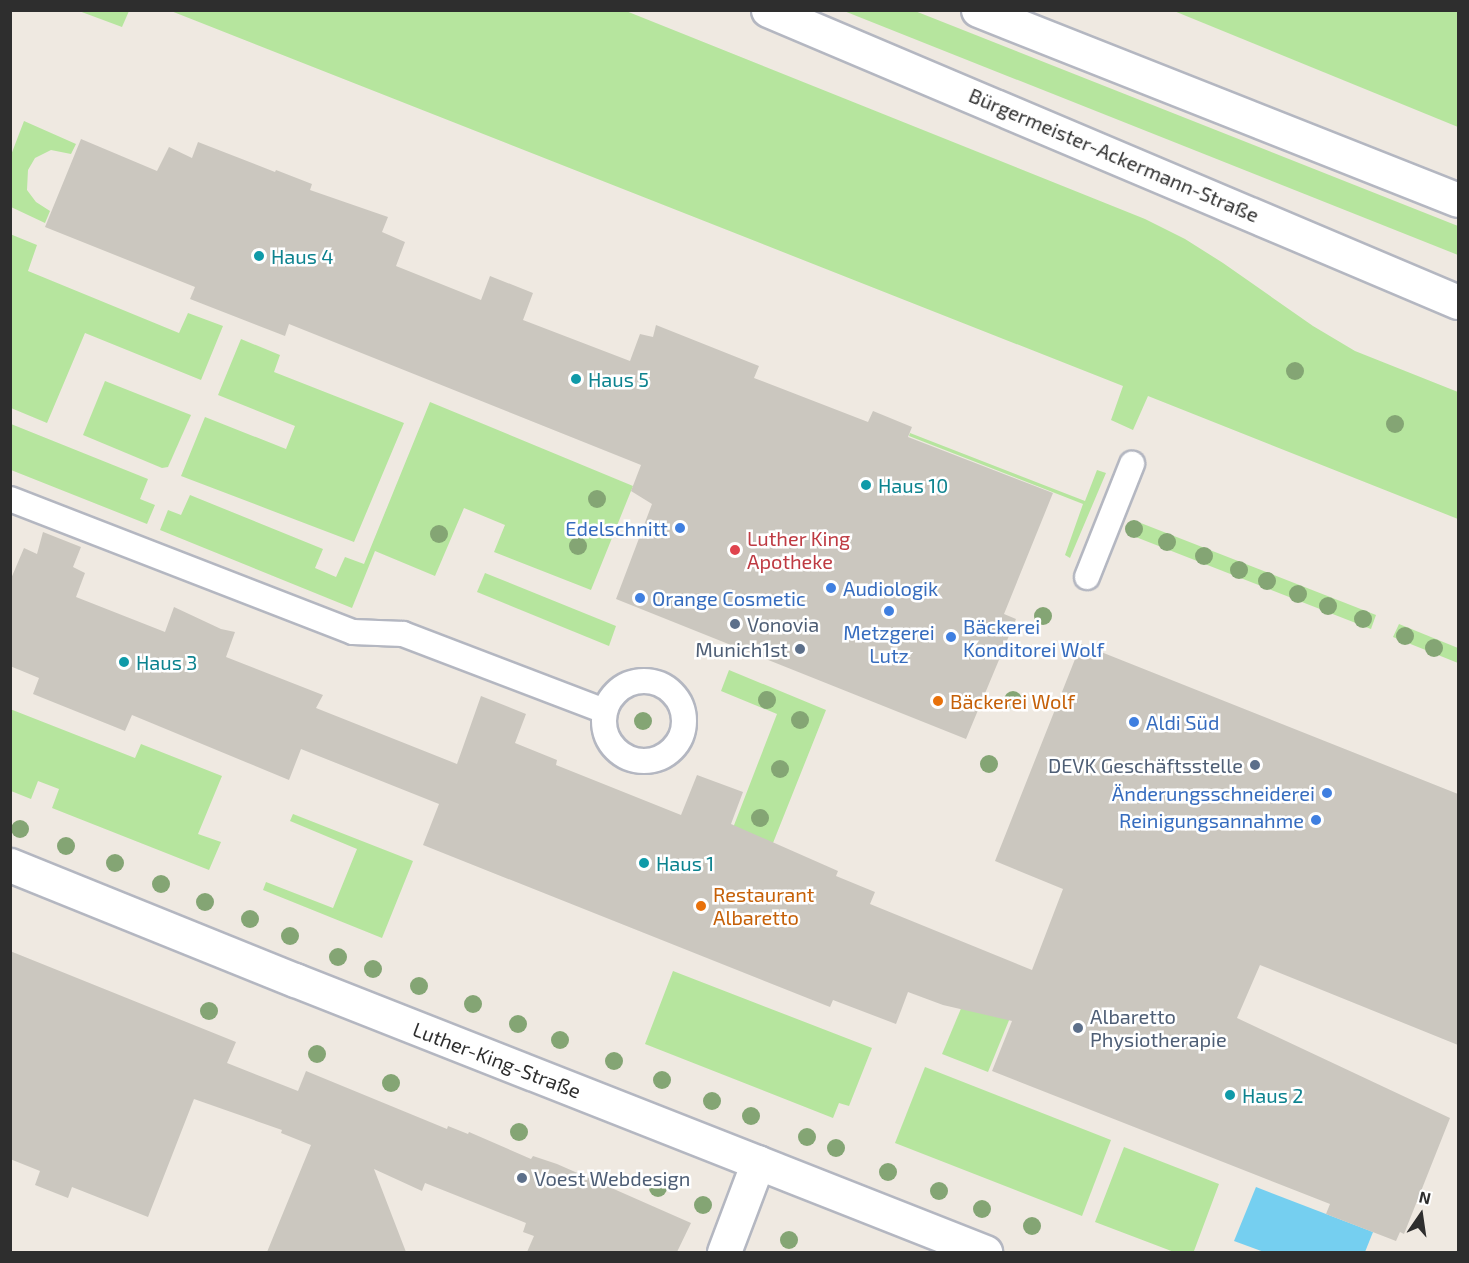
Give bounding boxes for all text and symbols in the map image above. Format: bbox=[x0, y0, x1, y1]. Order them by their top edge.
street label: Bürgermeister-Ackermann-Straße bbox=[965, 83, 1263, 227]
place label: Haus 4 bbox=[271, 244, 334, 268]
marker: Haus 4 bbox=[252, 249, 266, 263]
place label: Haus 5 bbox=[588, 367, 649, 391]
marker: Haus 5 bbox=[569, 372, 583, 386]
place label: Haus 10 bbox=[878, 473, 948, 497]
marker: Haus 10 bbox=[859, 478, 873, 492]
place label: Edelschnitt bbox=[565, 516, 668, 540]
marker: Edelschnitt bbox=[673, 521, 687, 535]
place label: Luther King Apotheke bbox=[747, 526, 851, 573]
marker: Luther King Apotheke bbox=[728, 543, 742, 557]
place label: Audiologik bbox=[843, 576, 938, 600]
marker: Audiologik bbox=[824, 581, 838, 595]
place label: Orange Cosmetic bbox=[652, 586, 806, 610]
marker: Orange Cosmetic bbox=[633, 591, 647, 605]
marker: Metzgerei Lutz bbox=[882, 604, 896, 618]
place label: Vonovia bbox=[747, 612, 819, 636]
place label: Bäckerei Konditorei Wolf bbox=[963, 614, 1104, 661]
marker: Vonovia bbox=[728, 617, 742, 631]
place label: Metzgerei Lutz bbox=[843, 620, 935, 667]
marker: Bäckerei Konditorei Wolf bbox=[944, 630, 958, 644]
place label: Munich1st bbox=[695, 637, 788, 661]
marker: Munich1st bbox=[793, 642, 807, 656]
place label: Haus 3 bbox=[136, 650, 197, 674]
marker: Haus 3 bbox=[117, 655, 131, 669]
place label: Bäckerei Wolf bbox=[950, 689, 1075, 713]
marker: Bäckerei Wolf bbox=[931, 694, 945, 708]
place label: Aldi Süd bbox=[1146, 710, 1219, 734]
marker: Aldi Süd bbox=[1127, 715, 1141, 729]
place label: DEVK Geschäftsstelle bbox=[1048, 753, 1243, 777]
marker: DEVK Geschäftsstelle bbox=[1248, 758, 1262, 772]
place label: Änderungsschneiderei bbox=[1112, 781, 1315, 805]
marker: Änderungsschneiderei bbox=[1320, 786, 1334, 800]
place label: Reinigungsannahme bbox=[1119, 808, 1304, 832]
marker: Reinigungsannahme bbox=[1309, 813, 1323, 827]
place label: Haus 1 bbox=[656, 851, 714, 875]
marker: Haus 1 bbox=[637, 856, 651, 870]
place label: Restaurant Albaretto bbox=[713, 882, 814, 929]
marker: Restaurant Albaretto bbox=[694, 899, 708, 913]
place label: Albaretto Physiotherapie bbox=[1090, 1005, 1227, 1052]
street label: Luther-King-Straße bbox=[410, 1017, 584, 1103]
marker: Albaretto Physiotherapie bbox=[1071, 1021, 1085, 1035]
place label: Haus 2 bbox=[1242, 1083, 1304, 1107]
marker: Haus 2 bbox=[1223, 1088, 1237, 1102]
place label: Voest Webdesign bbox=[534, 1166, 691, 1190]
marker: Voest Webdesign bbox=[515, 1171, 529, 1185]
north arrow bbox=[1391, 1185, 1451, 1245]
text: N bbox=[1417, 1186, 1433, 1208]

